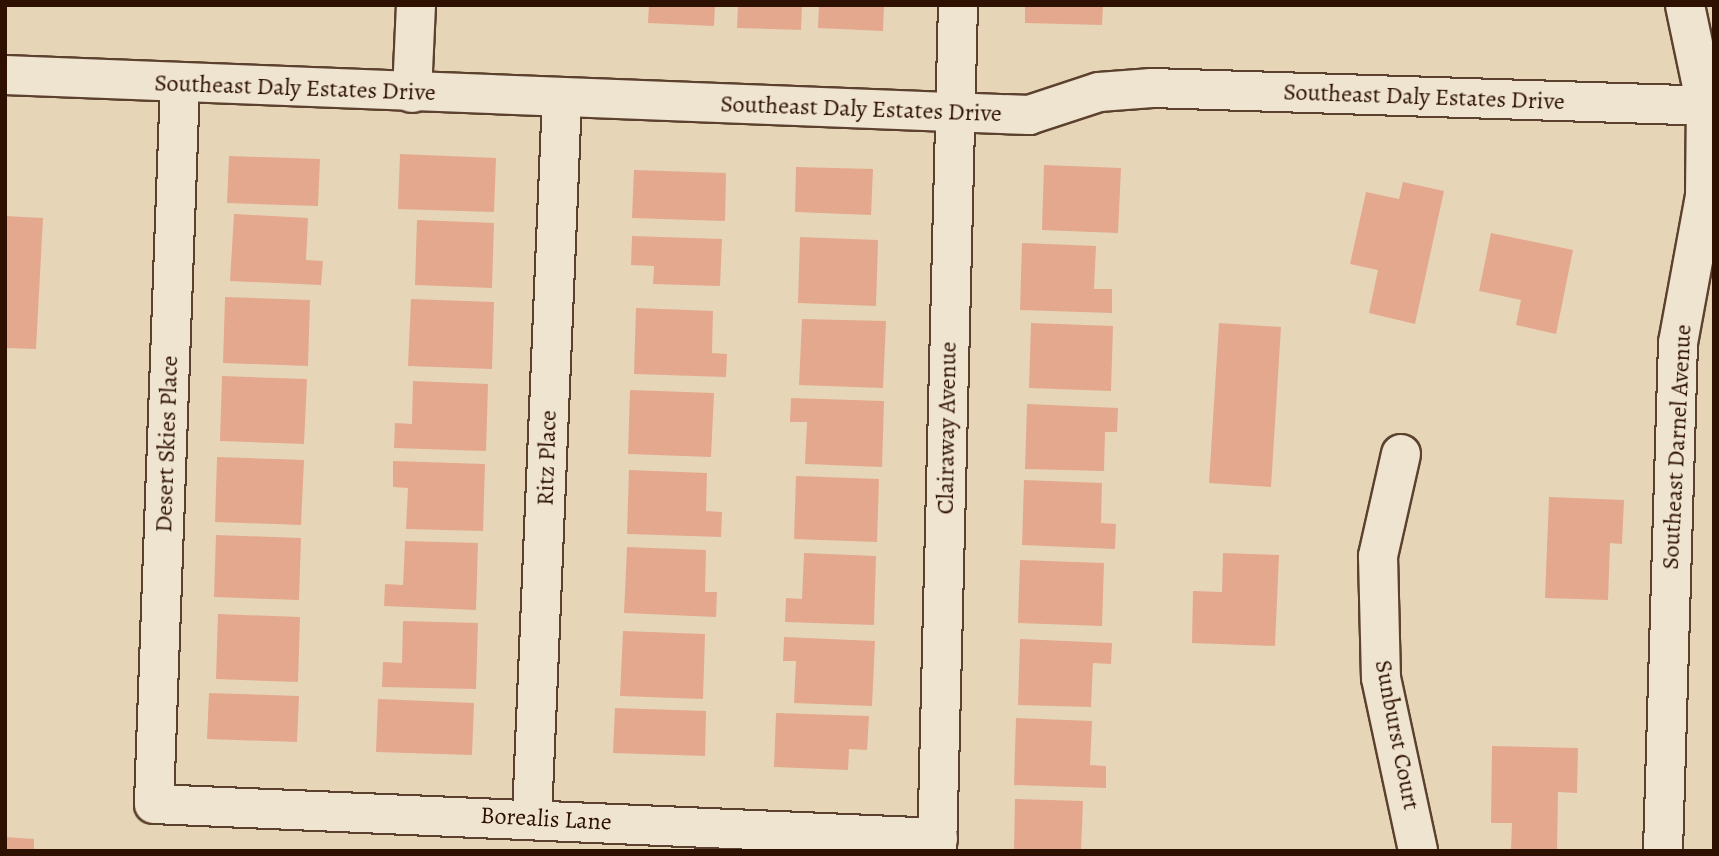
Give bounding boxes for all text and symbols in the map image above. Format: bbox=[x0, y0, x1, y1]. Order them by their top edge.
street label: Southeast Daly Estates Drive bbox=[154, 69, 436, 107]
street label: Southeast Daly Estates Drive bbox=[1283, 78, 1565, 116]
street label: Southeast Daly Estates Drive bbox=[720, 90, 1002, 128]
street label: Southeast Darnel Avenue bbox=[1656, 324, 1698, 570]
street label: Clairaway Avenue bbox=[931, 341, 963, 515]
street label: Desert Skies Place bbox=[150, 355, 184, 533]
street label: Ritz Place bbox=[531, 410, 563, 506]
street label: Sunburst Court bbox=[1368, 658, 1426, 812]
street label: Borealis Lane bbox=[480, 801, 612, 837]

